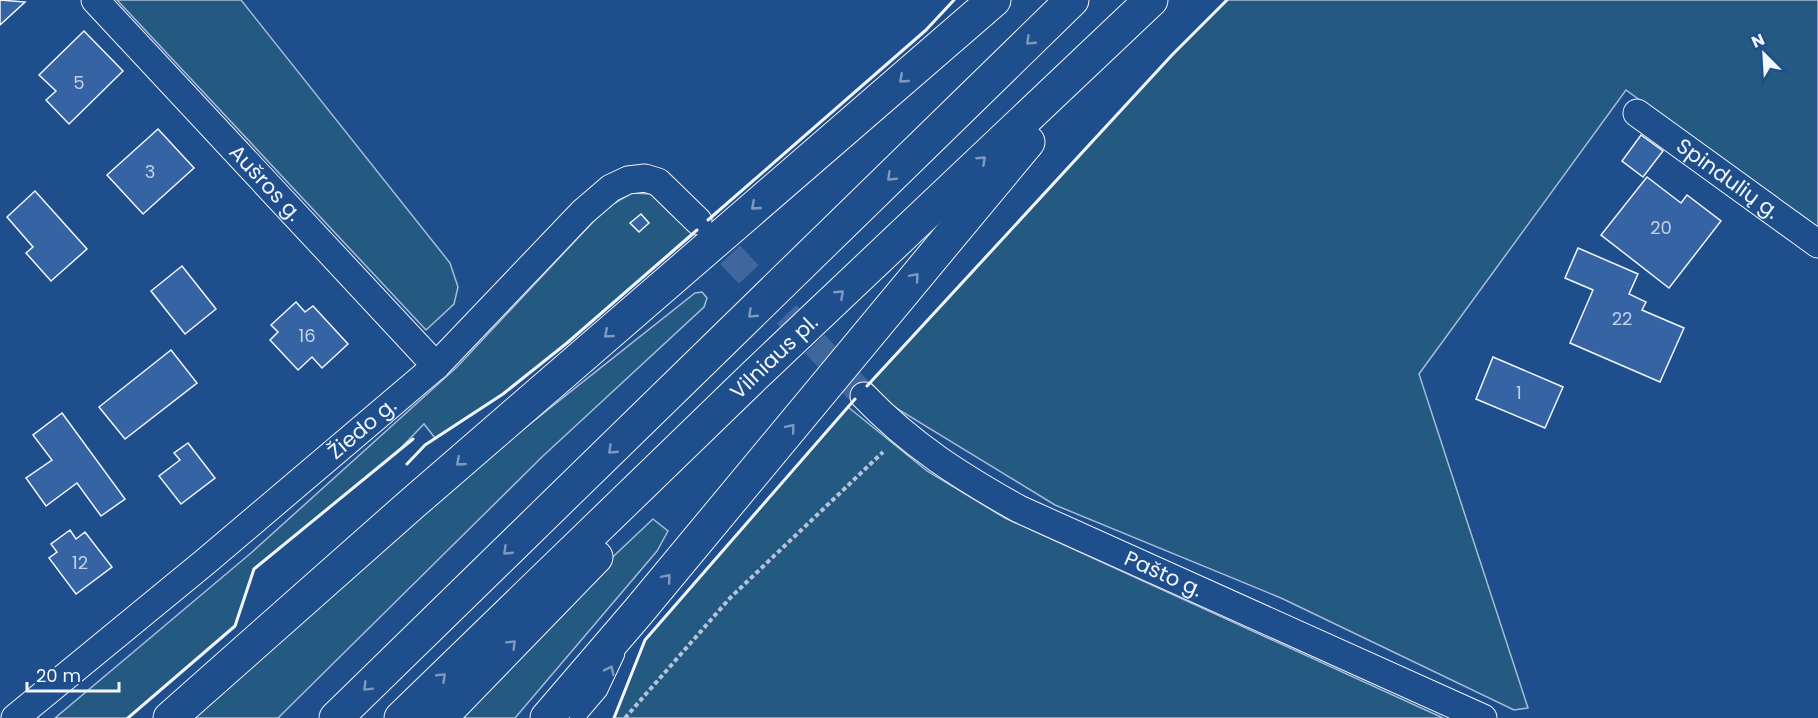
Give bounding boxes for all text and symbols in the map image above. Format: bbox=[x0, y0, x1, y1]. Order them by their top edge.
north arrow bbox=[1734, 24, 1794, 84]
text: N bbox=[1748, 28, 1768, 54]
one-way arrow bbox=[1027, 34, 1037, 45]
house number: 5 bbox=[73, 70, 85, 95]
one-way arrow bbox=[899, 72, 910, 83]
street label: Spindulių g. bbox=[1671, 131, 1785, 225]
street label: Aušros g. bbox=[223, 138, 309, 227]
one-way arrow bbox=[974, 157, 985, 168]
house number: 3 bbox=[145, 159, 155, 184]
one-way arrow bbox=[887, 170, 898, 181]
one-way arrow bbox=[751, 199, 762, 210]
house number: 20 bbox=[1650, 215, 1672, 240]
one-way arrow bbox=[908, 273, 919, 284]
one-way arrow bbox=[833, 291, 844, 302]
one-way arrow bbox=[748, 306, 759, 317]
house number: 22 bbox=[1612, 306, 1632, 331]
street label: Vilniaus pl. bbox=[723, 308, 824, 406]
house number: 16 bbox=[298, 323, 316, 348]
one-way arrow bbox=[604, 327, 615, 338]
house number: 1 bbox=[1516, 380, 1522, 405]
street label: Žiedo g. bbox=[321, 391, 402, 466]
one-way arrow bbox=[784, 423, 795, 434]
one-way arrow bbox=[608, 442, 619, 453]
one-way arrow bbox=[456, 454, 467, 465]
street label: Pašto g. bbox=[1120, 543, 1207, 604]
one-way arrow bbox=[504, 544, 514, 555]
house number: 12 bbox=[72, 550, 88, 575]
one-way arrow bbox=[659, 574, 670, 585]
one-way arrow bbox=[505, 641, 516, 652]
scale bar bbox=[27, 655, 118, 693]
text: 20 m bbox=[36, 663, 81, 688]
one-way arrow bbox=[602, 666, 614, 677]
one-way arrow bbox=[435, 674, 446, 685]
one-way arrow bbox=[364, 680, 374, 691]

